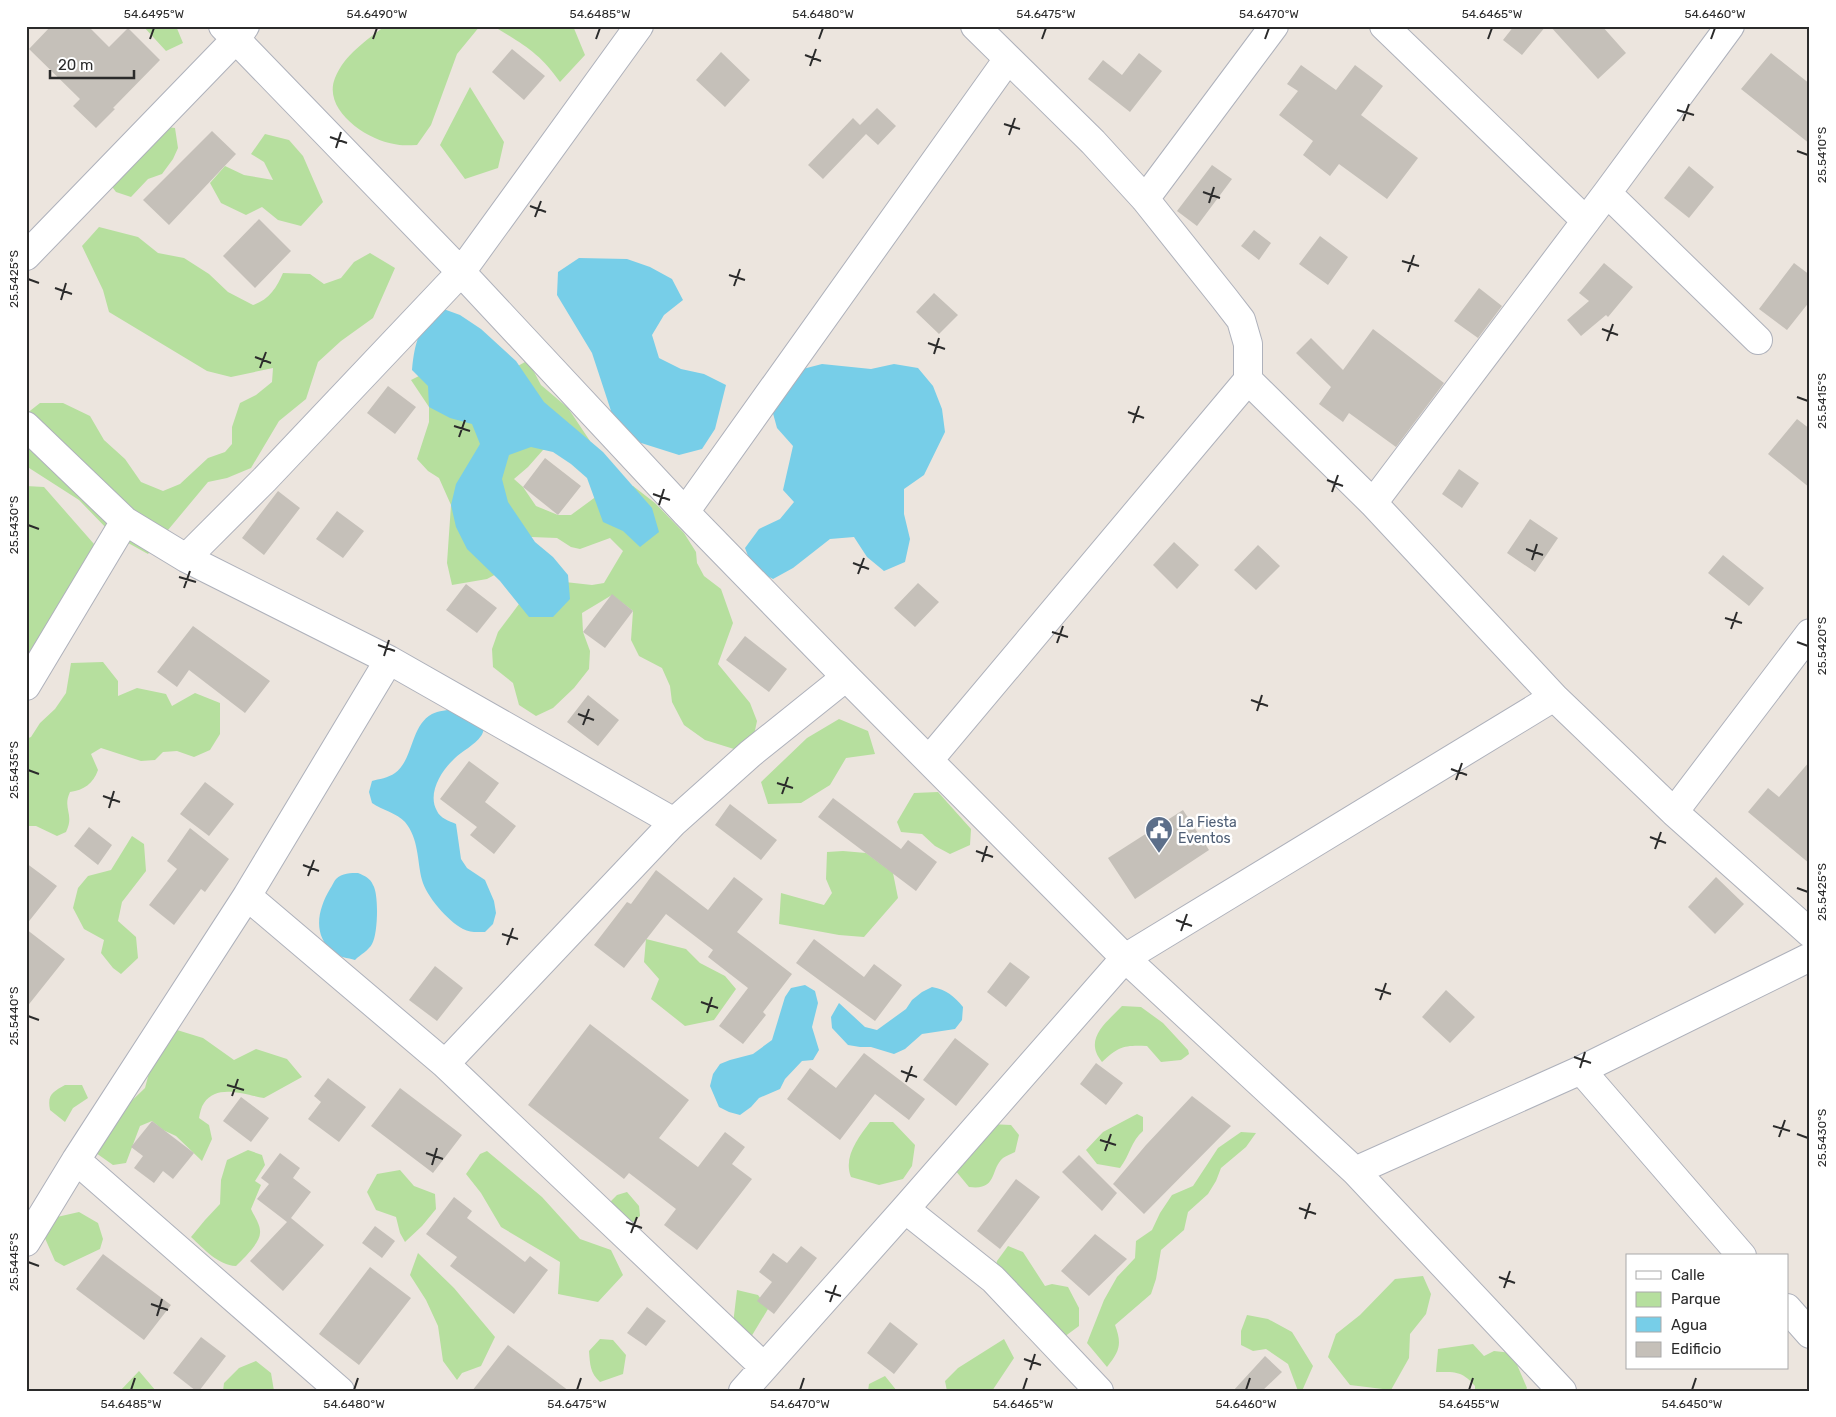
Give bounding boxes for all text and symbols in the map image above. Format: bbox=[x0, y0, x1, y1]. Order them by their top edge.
text: 54.6495°W bbox=[124, 7, 185, 21]
text: 54.6490°W bbox=[347, 7, 408, 21]
text: 54.6485°W bbox=[570, 7, 631, 21]
text: 54.6480°W bbox=[792, 7, 854, 21]
text: 54.6475°W bbox=[1016, 7, 1076, 21]
text: 54.6470°W bbox=[1239, 7, 1299, 21]
text: 54.6465°W bbox=[1462, 7, 1523, 21]
text: 54.6460°W bbox=[1684, 7, 1746, 21]
scale bar bbox=[50, 48, 134, 80]
text: 20 m bbox=[58, 56, 93, 74]
text: 25.5410°S bbox=[1815, 127, 1829, 183]
text: 25.5425°S bbox=[7, 250, 21, 308]
text: 25.5415°S bbox=[1815, 373, 1829, 429]
text: 25.5430°S bbox=[7, 496, 21, 554]
text: 25.5420°S bbox=[1815, 617, 1829, 675]
text: 25.5435°S bbox=[7, 741, 21, 799]
place label: La Fiesta Eventos bbox=[1178, 814, 1237, 847]
public building icon: La Fiesta Eventos bbox=[1144, 815, 1174, 854]
text: 25.5425°S bbox=[1815, 863, 1829, 921]
text: 25.5440°S bbox=[7, 987, 21, 1045]
text: 25.5430°S bbox=[1815, 1109, 1829, 1167]
text: 25.5445°S bbox=[7, 1233, 21, 1291]
legend bbox=[1626, 1254, 1788, 1370]
text: Calle bbox=[1671, 1266, 1705, 1284]
text: Parque bbox=[1671, 1290, 1721, 1308]
text: Agua bbox=[1671, 1316, 1707, 1334]
text: Edificio bbox=[1671, 1340, 1721, 1358]
text: 54.6485°W bbox=[101, 1397, 162, 1411]
text: 54.6480°W bbox=[323, 1397, 385, 1411]
text: 54.6475°W bbox=[547, 1397, 607, 1411]
text: 54.6470°W bbox=[770, 1397, 830, 1411]
text: 54.6465°W bbox=[993, 1397, 1054, 1411]
text: 54.6460°W bbox=[1215, 1397, 1277, 1411]
text: 54.6455°W bbox=[1439, 1397, 1500, 1411]
text: 54.6450°W bbox=[1662, 1397, 1723, 1411]

